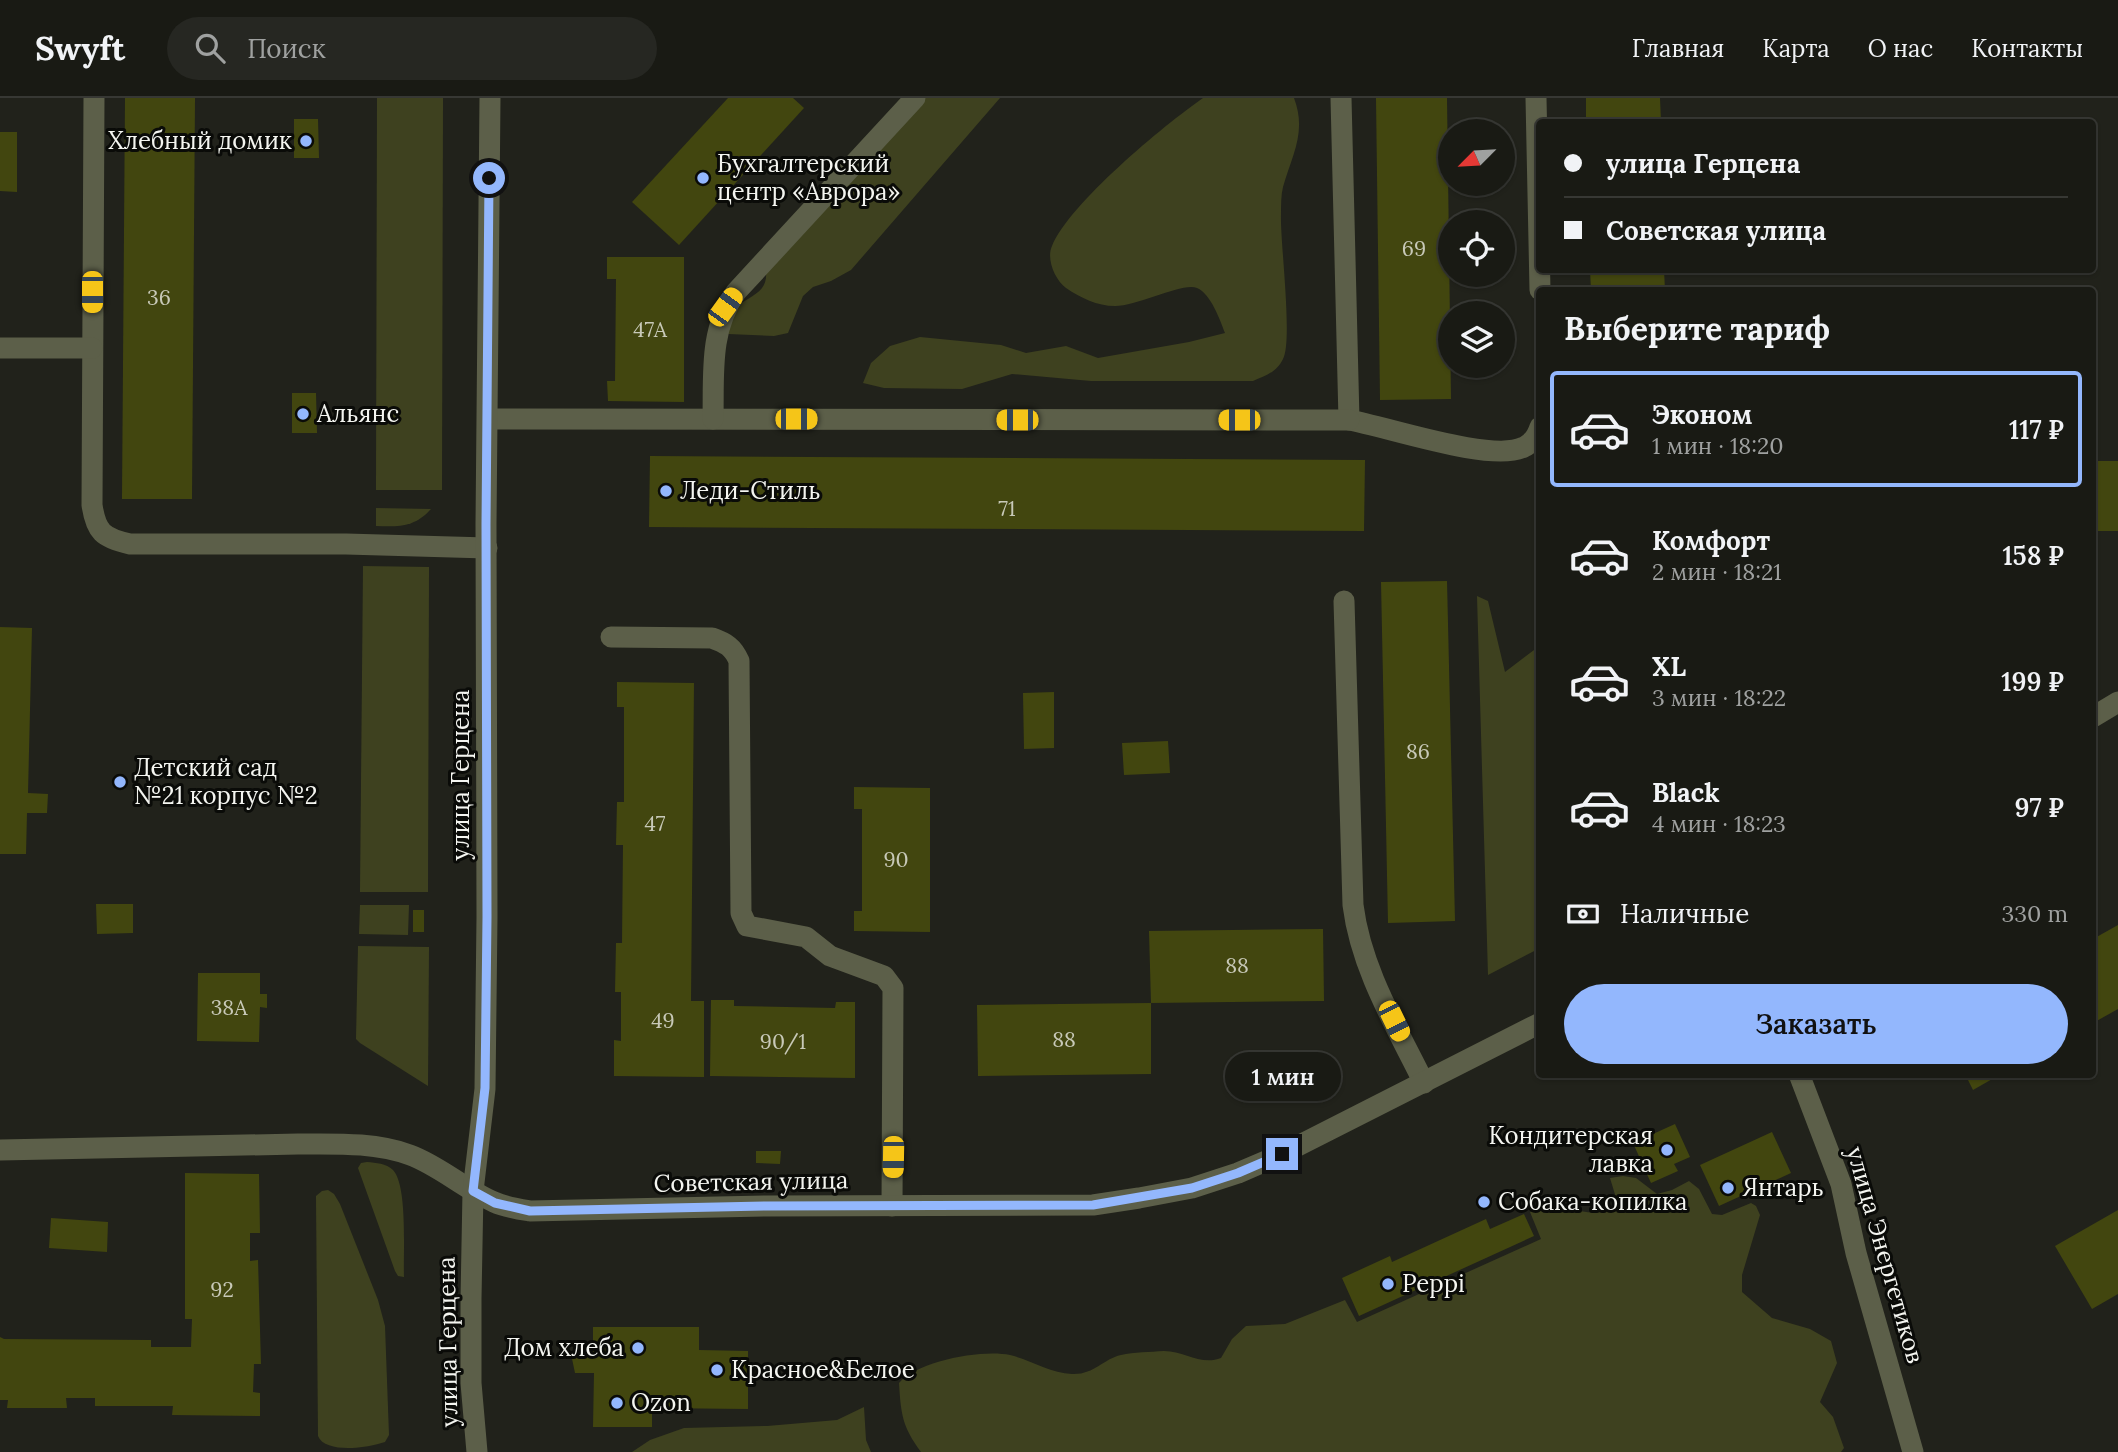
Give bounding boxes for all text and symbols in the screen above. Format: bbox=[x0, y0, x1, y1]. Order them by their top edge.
search box bbox=[167, 17, 657, 80]
text: Swyft bbox=[35, 27, 125, 69]
icon: search bbox=[191, 29, 229, 67]
text: Поиск bbox=[247, 32, 326, 65]
text: Главная bbox=[1632, 33, 1724, 64]
text: Карта bbox=[1762, 33, 1830, 64]
text: О нас bbox=[1868, 33, 1933, 64]
text: Контакты bbox=[1971, 33, 2083, 64]
north arrow bbox=[1438, 119, 1516, 196]
map controls bbox=[1438, 119, 1515, 378]
place label: Хлебный домик bbox=[108, 125, 292, 156]
marker: Хлебный домик bbox=[298, 133, 314, 149]
text: улица Герцена bbox=[1606, 147, 1800, 180]
place label: Бухгалтерский центр «Аврора» bbox=[717, 148, 900, 207]
route start bbox=[473, 162, 505, 194]
marker: Бухгалтерский центр «Аврора» bbox=[695, 170, 711, 186]
button: locate bbox=[1438, 210, 1515, 287]
text: Советская улица bbox=[1606, 214, 1826, 247]
house number: 69 bbox=[1402, 235, 1426, 262]
car bbox=[82, 271, 103, 313]
house number: 36 bbox=[147, 284, 171, 311]
car bbox=[705, 284, 746, 330]
button: layers bbox=[1438, 301, 1515, 378]
text: Выберите тариф bbox=[1564, 308, 1830, 349]
house number: 47А bbox=[633, 316, 668, 343]
place label: Альянс bbox=[316, 398, 399, 429]
icon: car bbox=[1568, 398, 1631, 461]
text: Эконом bbox=[1652, 398, 1752, 431]
marker: Альянс bbox=[295, 406, 311, 422]
car bbox=[776, 409, 818, 430]
car bbox=[997, 410, 1039, 431]
car bbox=[1219, 410, 1261, 431]
text: 117 ₽ bbox=[2009, 413, 2064, 446]
text: 1 мин · 18:20 bbox=[1652, 431, 1784, 460]
place label: Леди-Стиль bbox=[680, 475, 820, 506]
marker: Леди-Стиль bbox=[658, 483, 674, 499]
house number: 71 bbox=[998, 495, 1016, 522]
icon: car bbox=[1568, 524, 1631, 587]
text: Комфорт bbox=[1652, 524, 1770, 557]
text: 158 ₽ bbox=[2002, 539, 2064, 572]
text: 2 мин · 18:21 bbox=[1652, 557, 1782, 586]
icon: car bbox=[1568, 650, 1631, 713]
text: XL bbox=[1652, 650, 1686, 683]
text: 199 ₽ bbox=[2001, 665, 2064, 698]
text: 3 мин · 18:22 bbox=[1652, 683, 1786, 712]
street label: улица Герцена bbox=[445, 690, 476, 860]
house number: 86 bbox=[1406, 738, 1430, 765]
place label: Детский сад №21 корпус №2 bbox=[134, 752, 318, 811]
marker: Детский сад №21 корпус №2 bbox=[112, 774, 128, 790]
icon: car bbox=[1568, 776, 1631, 839]
text: Black bbox=[1652, 776, 1720, 809]
text: 97 ₽ bbox=[2015, 791, 2064, 824]
text: 4 мин · 18:23 bbox=[1652, 809, 1786, 838]
house number: 47 bbox=[644, 810, 666, 837]
house number: 90 bbox=[883, 846, 909, 873]
icon: cash bbox=[1564, 895, 1602, 933]
text: Наличные bbox=[1620, 897, 1749, 930]
text: 330 m bbox=[2001, 899, 2068, 928]
house number: 88 bbox=[1225, 952, 1249, 979]
button: Заказать bbox=[1564, 984, 2068, 1064]
house number: 38А bbox=[211, 994, 248, 1021]
car bbox=[1376, 998, 1413, 1044]
house number: 49 bbox=[651, 1007, 675, 1034]
house number: 88 bbox=[1052, 1026, 1076, 1053]
house number: 90/1 bbox=[760, 1028, 806, 1055]
callout: 1 мин bbox=[1224, 1052, 1340, 1102]
text: 1 мин bbox=[1252, 1062, 1314, 1091]
place label: Кондитерская лавка bbox=[1488, 1120, 1653, 1179]
car bbox=[883, 1136, 904, 1178]
route end bbox=[1266, 1138, 1298, 1170]
marker: Кондитерская лавка bbox=[1659, 1142, 1675, 1158]
street label: улица Энергетиков bbox=[1840, 1143, 1931, 1367]
street label: Советская улица bbox=[653, 1164, 849, 1199]
place label: Янтарь bbox=[1742, 1172, 1824, 1203]
marker: Янтарь bbox=[1720, 1180, 1736, 1196]
place label: Собака-копилка bbox=[1498, 1186, 1687, 1217]
marker: Собака-копилка bbox=[1476, 1194, 1492, 1210]
street label: улица Герцена bbox=[431, 1256, 464, 1428]
place label: Peppi bbox=[1402, 1268, 1465, 1299]
house number: 92 bbox=[210, 1276, 234, 1303]
marker: Peppi bbox=[1380, 1276, 1396, 1292]
place label: Дом хлеба bbox=[504, 1332, 624, 1363]
marker: Дом хлеба bbox=[630, 1340, 646, 1356]
place label: Красное&Белое bbox=[731, 1354, 915, 1385]
marker: Красное&Белое bbox=[709, 1362, 725, 1378]
place label: Ozon bbox=[631, 1387, 691, 1418]
marker: Ozon bbox=[609, 1395, 625, 1411]

